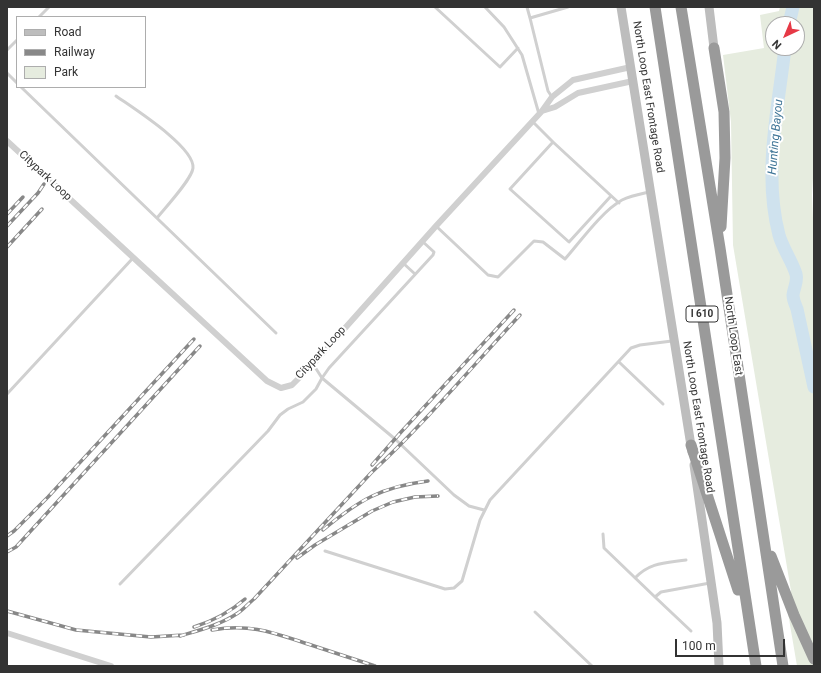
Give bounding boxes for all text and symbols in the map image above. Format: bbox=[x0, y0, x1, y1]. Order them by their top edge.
legend bbox=[16, 16, 146, 88]
north arrow bbox=[765, 16, 805, 56]
street label: North Loop East Frontage Road bbox=[629, 20, 667, 174]
text: Road bbox=[54, 25, 82, 39]
text: N bbox=[770, 37, 784, 52]
text: Railway bbox=[54, 45, 95, 59]
text: Park bbox=[54, 65, 78, 79]
water label: Hunting Bayou bbox=[766, 99, 786, 175]
street label: Citypark Loop bbox=[16, 148, 74, 204]
street label: North Loop East bbox=[721, 296, 745, 376]
road number: I 610 bbox=[686, 306, 718, 322]
street label: Citypark Loop bbox=[293, 324, 349, 382]
street label: North Loop East Frontage Road bbox=[679, 340, 717, 494]
scale bar bbox=[677, 631, 787, 657]
text: 100 m bbox=[682, 639, 716, 653]

